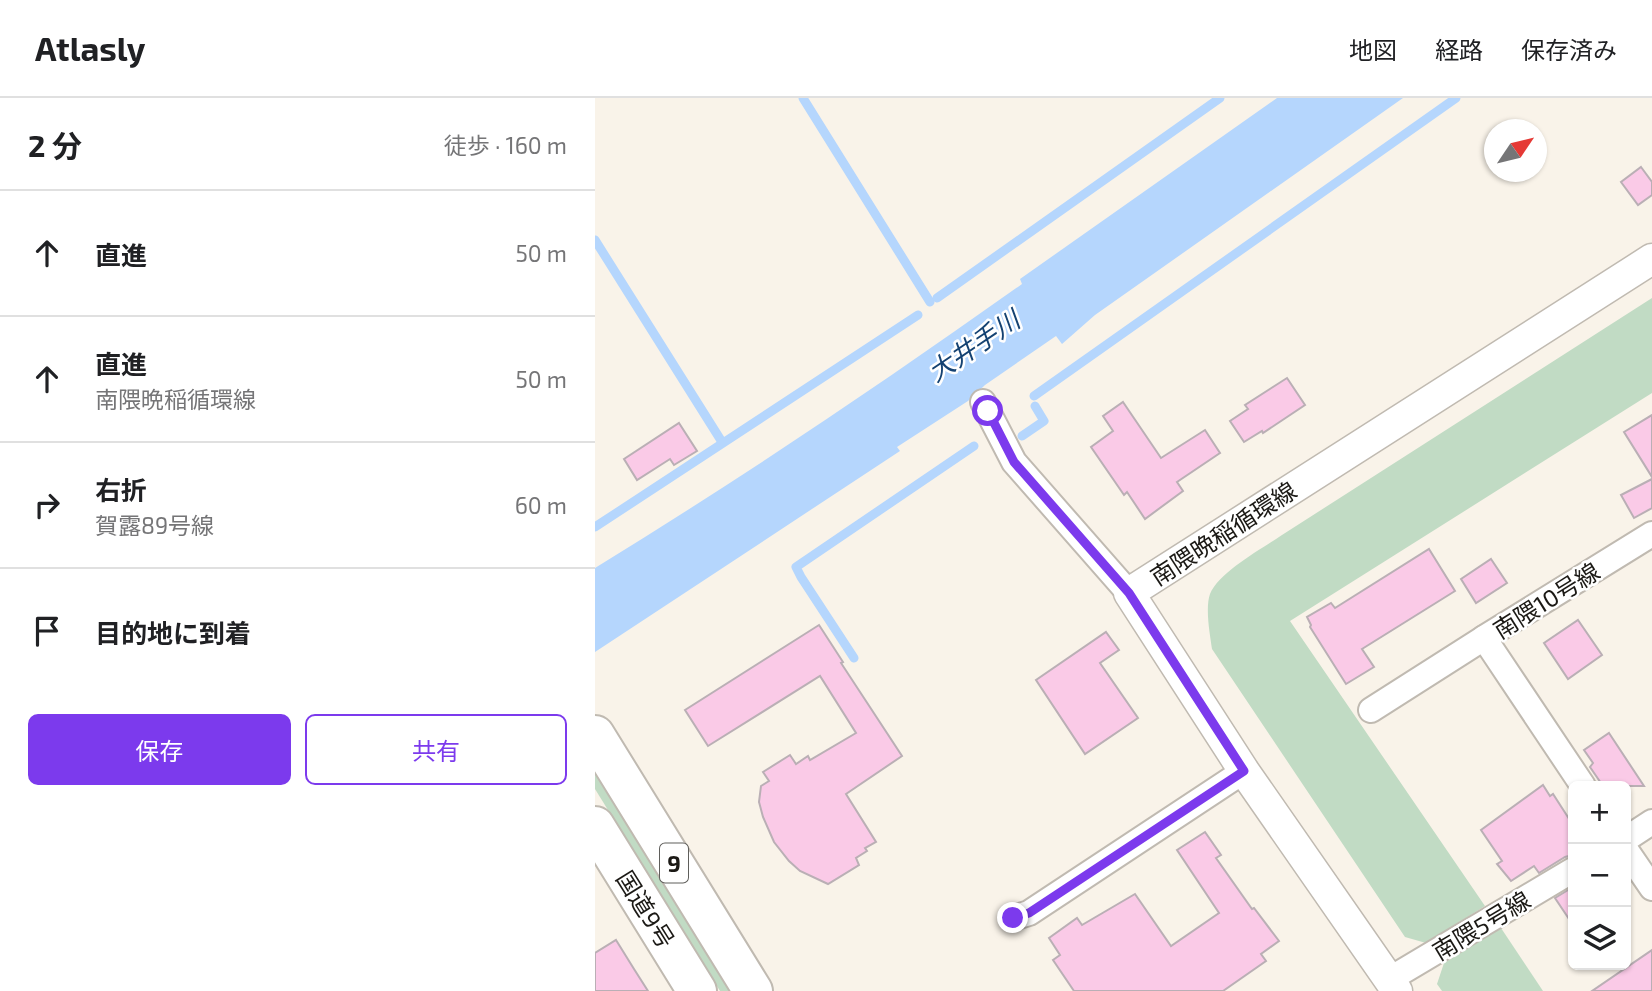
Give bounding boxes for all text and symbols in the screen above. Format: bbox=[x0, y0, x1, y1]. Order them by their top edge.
text: Atlasly bbox=[35, 28, 145, 68]
text: 地図 bbox=[1349, 35, 1397, 64]
text: 経路 bbox=[1435, 35, 1483, 64]
text: 保存済み bbox=[1521, 35, 1617, 64]
north arrow bbox=[1484, 119, 1547, 182]
text: 2 分 bbox=[28, 127, 82, 163]
text: 徒歩 · 160 m bbox=[444, 131, 567, 159]
icon: ahead bbox=[28, 234, 66, 272]
text: 直進 bbox=[95, 239, 147, 270]
text: 50 m bbox=[516, 239, 567, 267]
water label: 大井手川 bbox=[921, 301, 1027, 387]
text: 直進 bbox=[95, 348, 147, 379]
icon: ahead bbox=[28, 360, 66, 398]
text: 50 m bbox=[516, 365, 567, 393]
text: 南隈晩稲循環線 bbox=[95, 385, 256, 413]
route start bbox=[972, 395, 1003, 426]
text: 右折 bbox=[95, 474, 147, 505]
street label: 南隈晩稲循環線 bbox=[1145, 475, 1301, 591]
icon: right bbox=[28, 486, 66, 524]
text: 60 m bbox=[515, 491, 567, 519]
text: 賀露89号線 bbox=[95, 511, 214, 539]
street label: 南隈10号線 bbox=[1487, 556, 1605, 644]
icon: arrive bbox=[28, 612, 66, 650]
text: 目的地に到着 bbox=[95, 617, 251, 648]
button: 保存 bbox=[28, 714, 291, 785]
button: 共有 bbox=[305, 714, 567, 785]
map controls bbox=[1568, 781, 1631, 970]
button: + bbox=[1568, 781, 1631, 844]
road number: 9 bbox=[660, 844, 688, 883]
button: − bbox=[1568, 844, 1631, 907]
street label: 国道9号 bbox=[611, 865, 681, 953]
street label: 南隈5号線 bbox=[1427, 885, 1535, 965]
route end bbox=[997, 902, 1028, 933]
button: layers bbox=[1568, 907, 1631, 970]

